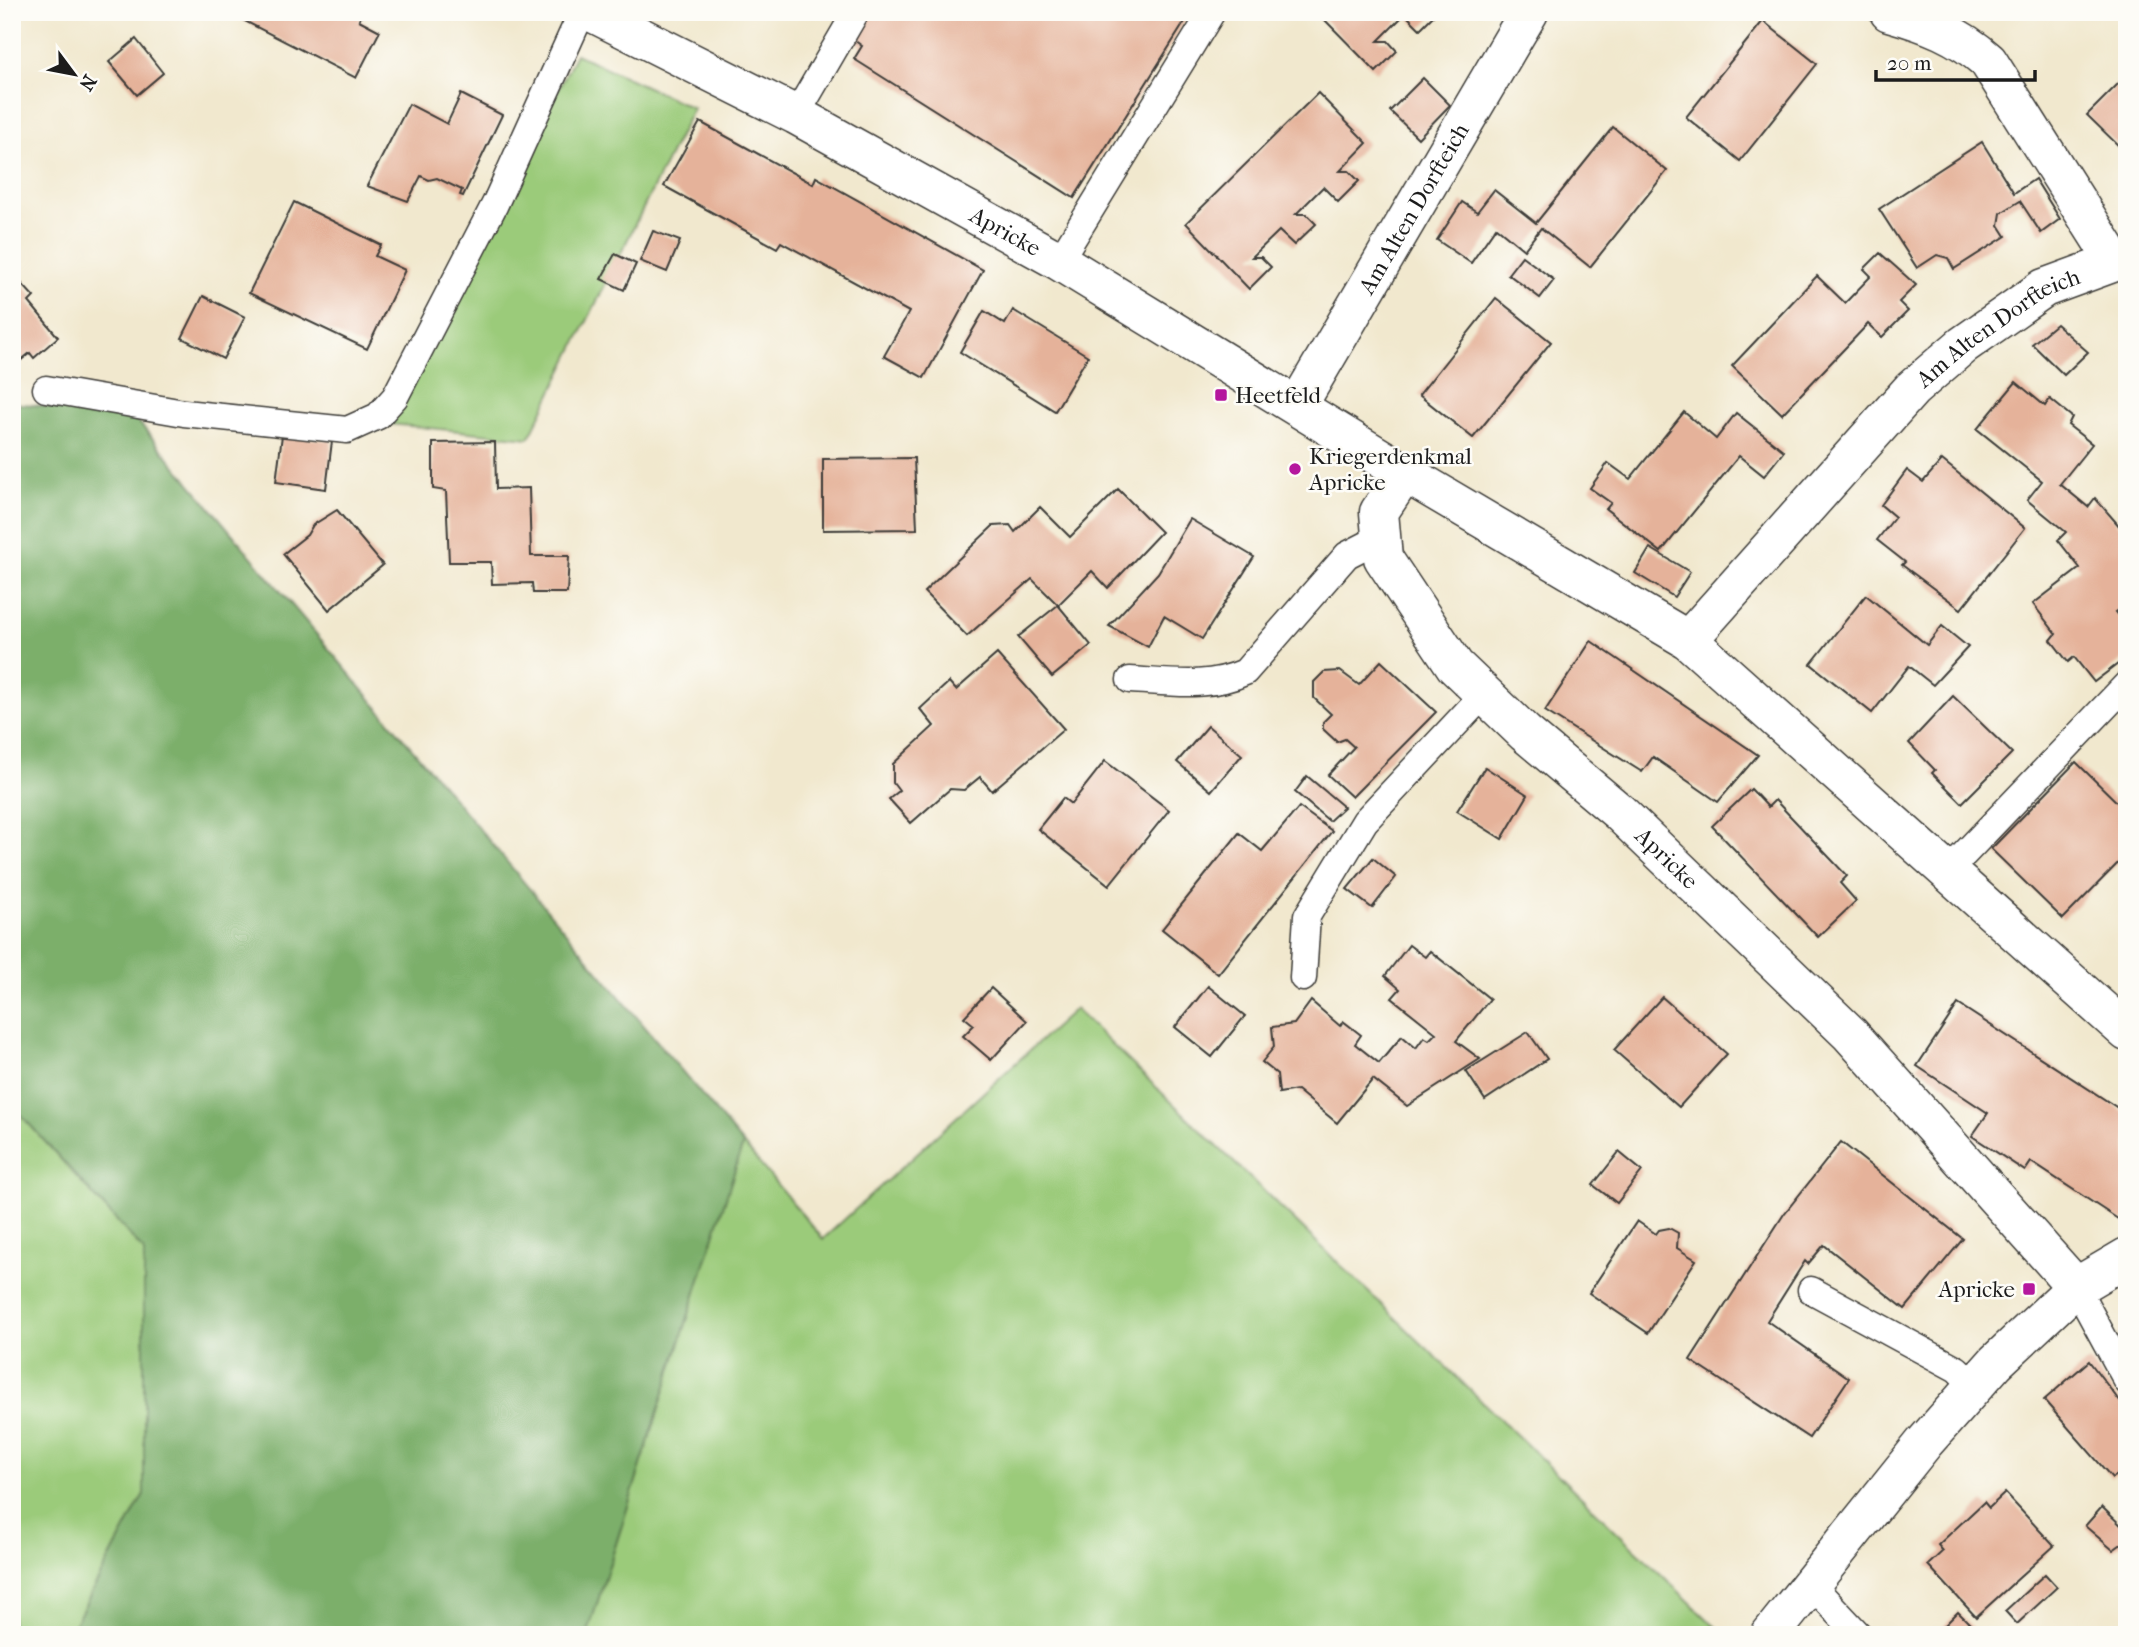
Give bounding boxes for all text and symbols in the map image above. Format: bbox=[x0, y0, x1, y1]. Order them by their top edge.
north arrow bbox=[38, 38, 108, 108]
scale bar bbox=[1876, 38, 2036, 82]
text: 20 m bbox=[1887, 51, 1932, 75]
text: N bbox=[74, 71, 101, 95]
street label: Am Alten Dorfteich bbox=[1352, 118, 1474, 300]
street label: Apricke bbox=[965, 200, 1046, 262]
street label: Am Alten Dorfteich bbox=[1910, 263, 2084, 394]
place label: Heetfeld bbox=[1235, 382, 1322, 409]
marker: Heetfeld bbox=[1213, 387, 1229, 403]
place label: Kriegerdenkmal Apricke bbox=[1308, 443, 1473, 496]
marker: Kriegerdenkmal Apricke bbox=[1287, 461, 1303, 477]
street label: Apricke bbox=[1629, 821, 1704, 894]
place label: Apricke bbox=[1937, 1276, 2015, 1303]
marker: Apricke bbox=[2021, 1281, 2037, 1297]

